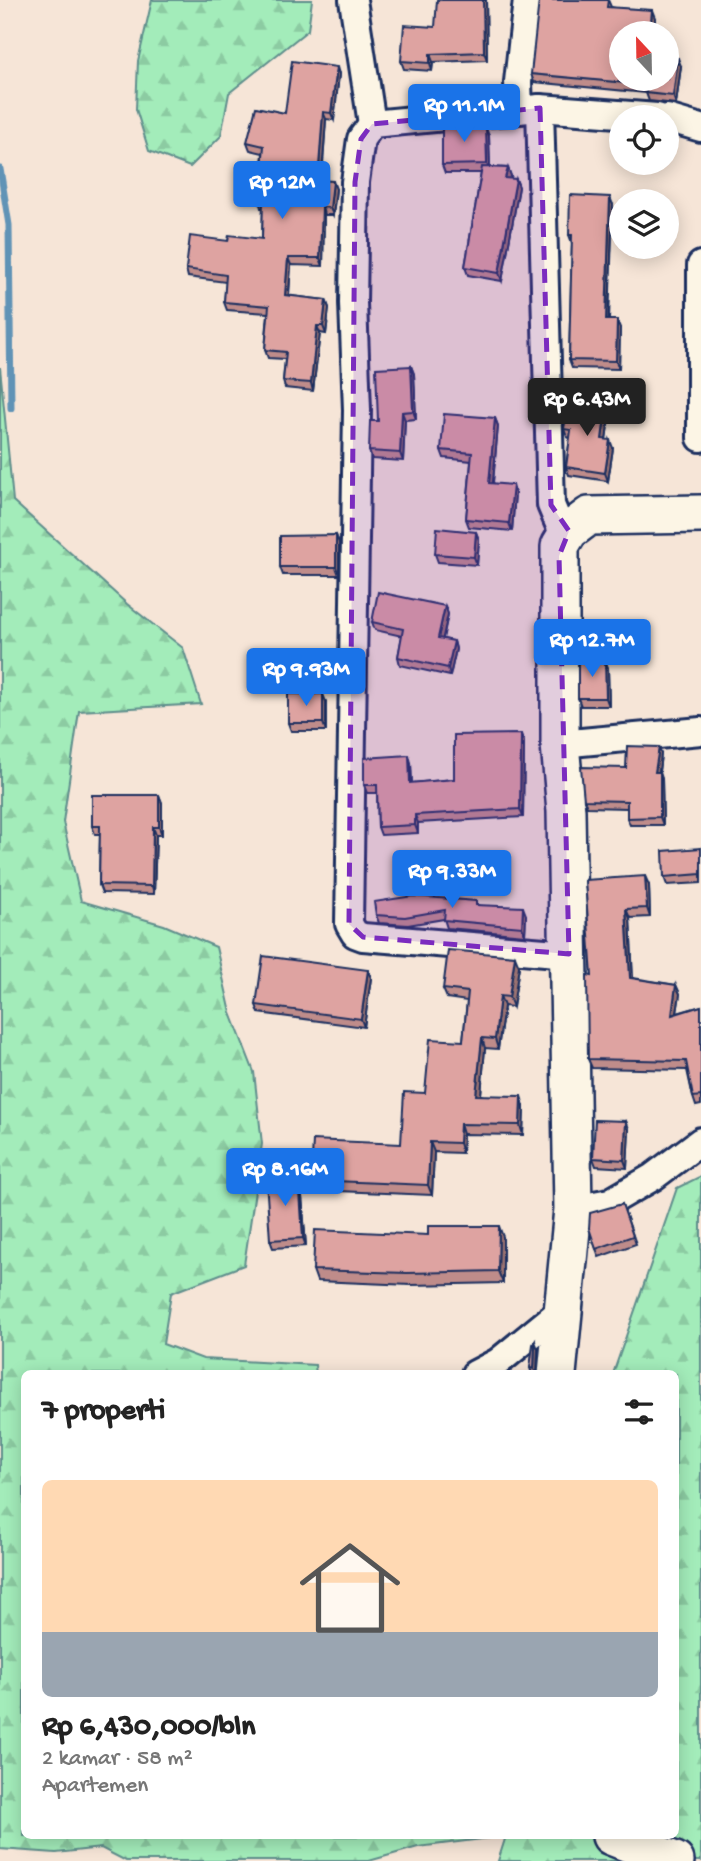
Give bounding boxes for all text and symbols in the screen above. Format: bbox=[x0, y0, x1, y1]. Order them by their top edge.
north arrow bbox=[609, 21, 679, 91]
map controls bbox=[609, 21, 679, 259]
pin: Rp 11.1M bbox=[392, 85, 536, 144]
text: Rp 11.1M bbox=[424, 93, 504, 120]
button: locate bbox=[609, 105, 679, 175]
pin: Rp 12M bbox=[225, 162, 339, 221]
text: Rp 12M bbox=[249, 170, 315, 197]
button: layers bbox=[609, 189, 679, 259]
pin: Rp 6.43M bbox=[515, 378, 659, 438]
text: Rp 6.43M bbox=[544, 387, 630, 414]
pin: Rp 12.7M bbox=[520, 620, 664, 679]
text: Rp 12.7M bbox=[550, 628, 634, 655]
pin: Rp 9.93M bbox=[234, 648, 378, 708]
text: Rp 9.93M bbox=[263, 657, 349, 684]
pin: Rp 9.33M bbox=[380, 850, 524, 910]
text: Rp 9.33M bbox=[408, 859, 496, 886]
pin: Rp 8.16M bbox=[213, 1148, 357, 1208]
text: Rp 8.16M bbox=[242, 1157, 328, 1184]
icon: filters bbox=[620, 1393, 658, 1431]
text: 7 properti bbox=[42, 1395, 165, 1430]
icon: home bbox=[287, 1525, 413, 1651]
text: Rp 6,430,000/bln bbox=[42, 1711, 255, 1746]
text: 2 kamar · 58 m² bbox=[42, 1746, 193, 1773]
text: Apartemen bbox=[42, 1773, 148, 1800]

